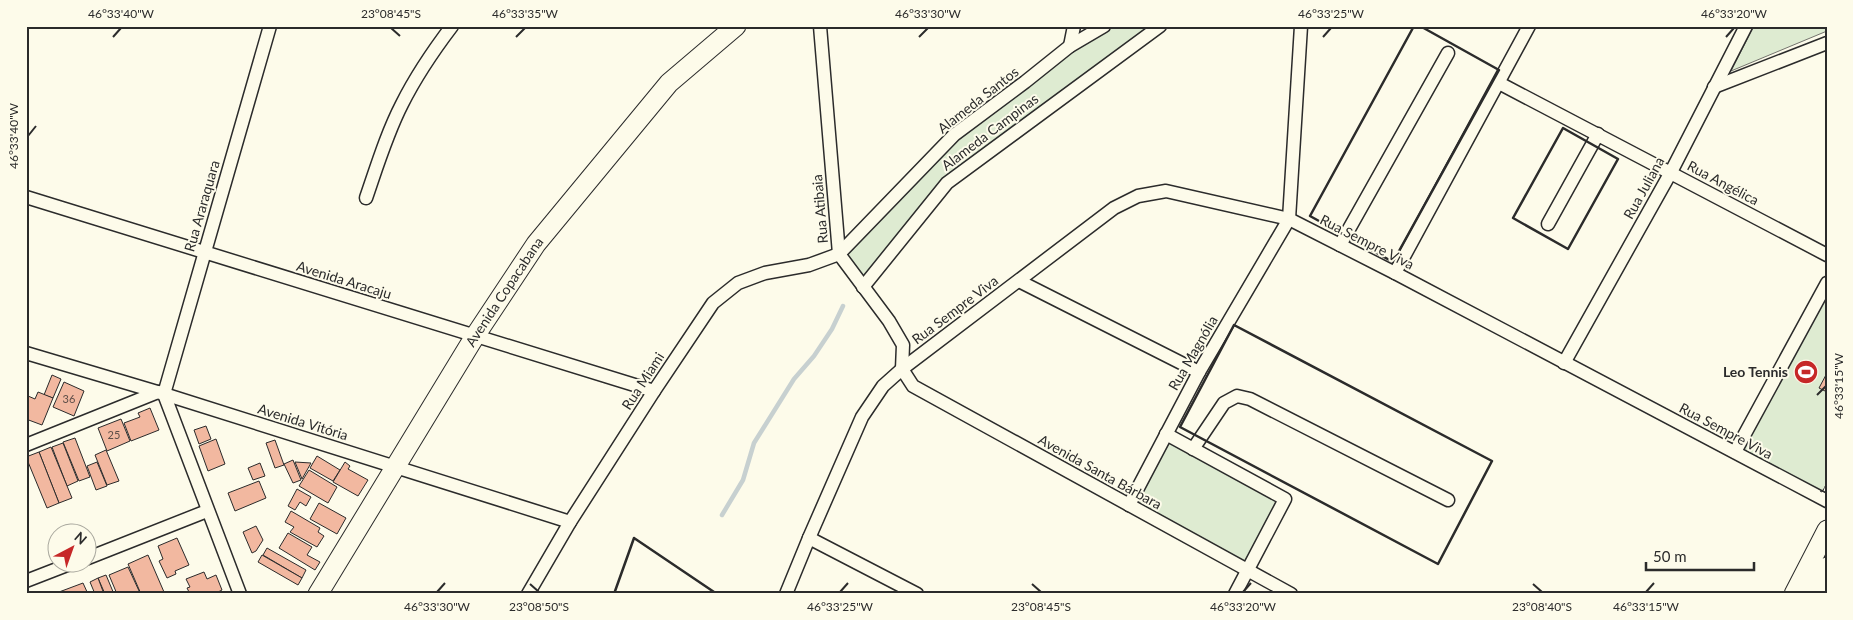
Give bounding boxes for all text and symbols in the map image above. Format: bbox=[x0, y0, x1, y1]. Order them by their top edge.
text: 46°33'40"W bbox=[88, 6, 155, 21]
text: 23°08'45"S bbox=[361, 6, 421, 21]
text: 46°33'35"W bbox=[492, 6, 559, 21]
text: 46°33'30"W bbox=[895, 6, 962, 21]
text: 46°33'25"W bbox=[1298, 6, 1365, 21]
text: 46°33'20"W bbox=[1701, 6, 1768, 21]
street label: Alameda Santos bbox=[934, 63, 1022, 137]
street label: Alameda Campinas bbox=[938, 90, 1041, 174]
text: 46°33'40"W bbox=[6, 102, 21, 169]
street label: Rua Juliana bbox=[1620, 154, 1668, 222]
street label: Rua Angélica bbox=[1685, 157, 1762, 209]
street label: Rua Araraquara bbox=[180, 158, 223, 254]
street label: Rua Atibaia bbox=[808, 174, 831, 244]
street label: Rua Sempre Viva bbox=[1317, 211, 1417, 273]
street label: Avenida Copacabana bbox=[462, 233, 546, 350]
street label: Avenida Aracaju bbox=[295, 257, 394, 302]
street label: Rua Sempre Viva bbox=[908, 272, 1001, 347]
street label: Rua Magnólia bbox=[1164, 312, 1221, 393]
street label: Rua Miami bbox=[618, 349, 667, 413]
text: 46°33'15"W bbox=[1831, 352, 1846, 419]
sports icon: Leo Tennis bbox=[1793, 359, 1819, 385]
place label: Leo Tennis bbox=[1723, 363, 1788, 380]
house number: 36 bbox=[63, 392, 75, 405]
street label: Rua Sempre Viva bbox=[1677, 399, 1776, 462]
street label: Avenida Vitória bbox=[256, 400, 350, 443]
house number: 25 bbox=[108, 428, 120, 441]
street label: Avenida Santa Bárbara bbox=[1036, 431, 1165, 513]
north arrow bbox=[48, 522, 98, 572]
text: N bbox=[71, 528, 91, 548]
scale bar bbox=[1646, 540, 1753, 572]
text: 50 m bbox=[1653, 547, 1687, 565]
text: 46°33'30"W bbox=[404, 599, 471, 614]
text: 23°08'50"S bbox=[509, 599, 569, 614]
text: 46°33'25"W bbox=[807, 599, 874, 614]
text: 23°08'45"S bbox=[1011, 599, 1071, 614]
text: 46°33'20"W bbox=[1210, 599, 1277, 614]
text: 23°08'40"S bbox=[1512, 599, 1572, 614]
text: 46°33'15"W bbox=[1613, 599, 1680, 614]

